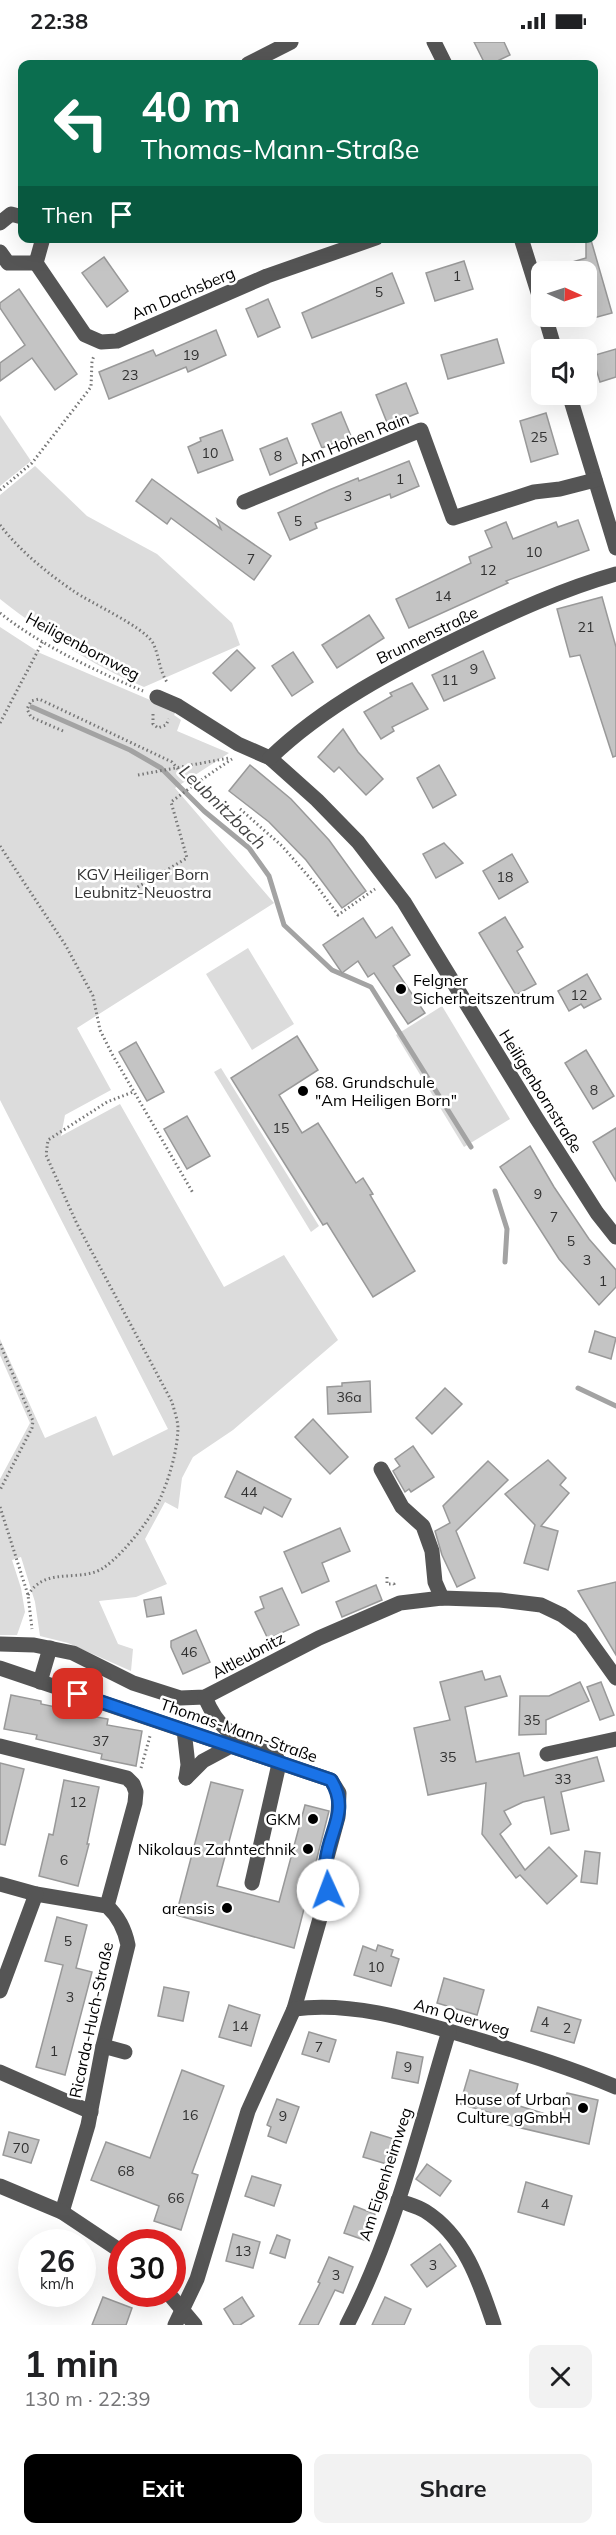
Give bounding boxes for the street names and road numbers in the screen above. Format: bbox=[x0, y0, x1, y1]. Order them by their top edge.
street label: Am Dachsberg bbox=[128, 262, 238, 324]
street label: Am Hohen Rain bbox=[296, 408, 412, 470]
street label: Brunnenstraße bbox=[373, 602, 481, 668]
street label: Heiligenbornweg bbox=[23, 608, 143, 684]
street label: Heiligenbornstraße bbox=[495, 1026, 587, 1156]
street label: Altleubnitz bbox=[208, 1627, 288, 1683]
street label: Thomas-Mann-Straße bbox=[158, 1694, 320, 1766]
street label: Ricarda-Huch-Straße bbox=[65, 1940, 117, 2100]
street label: Am Querweg bbox=[412, 1994, 512, 2040]
street label: Am Eigenheimweg bbox=[354, 2105, 416, 2243]

